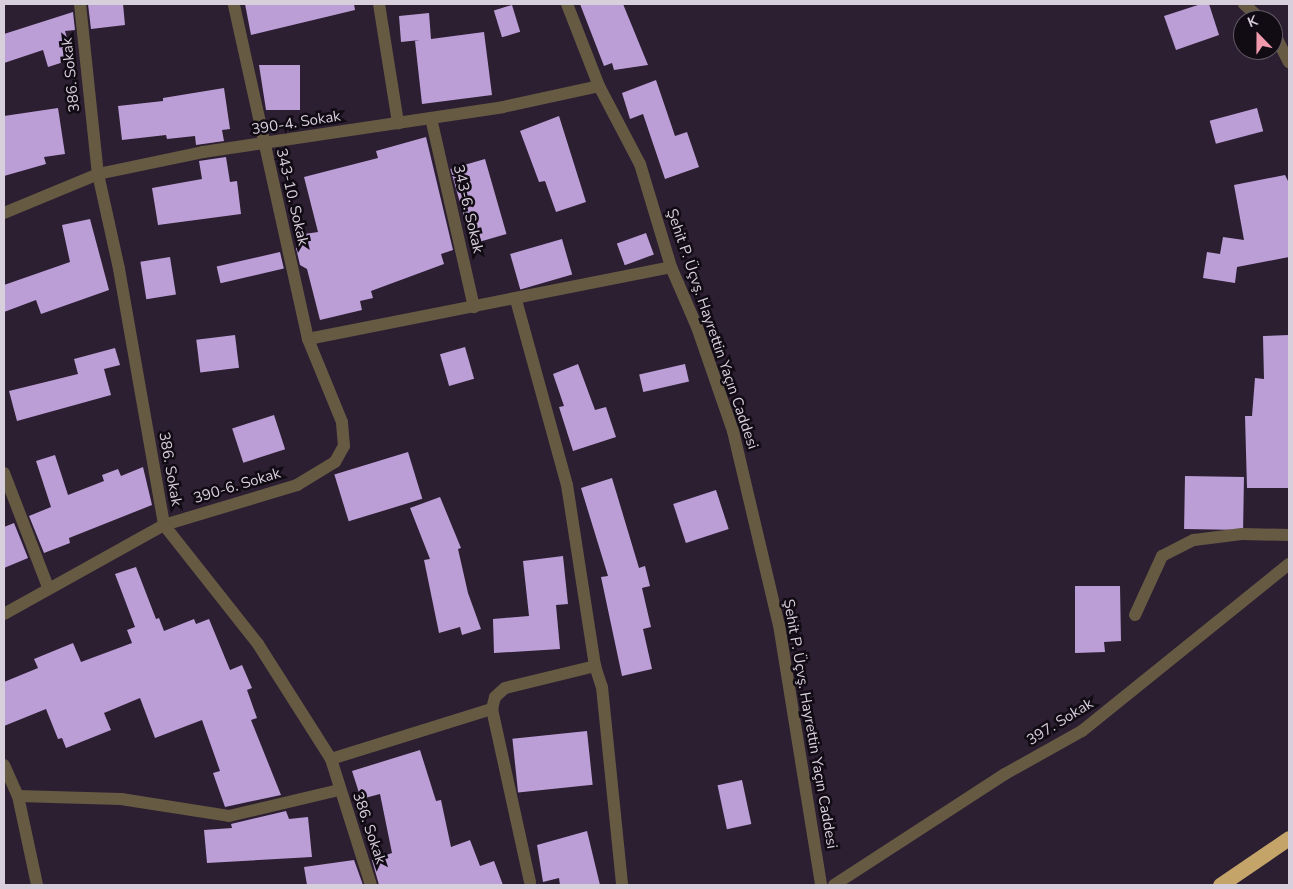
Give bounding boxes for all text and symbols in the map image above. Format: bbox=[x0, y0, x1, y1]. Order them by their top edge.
north arrow bbox=[1233, 10, 1283, 60]
text: K bbox=[1245, 11, 1260, 32]
street label: 386. Sokak bbox=[58, 37, 84, 113]
street label: 390-4. Sokak bbox=[250, 107, 342, 139]
street label: 343-10. Sokak bbox=[272, 147, 312, 247]
street label: 343-6. Sokak bbox=[449, 163, 487, 255]
street label: Şehit P. Üçvş. Hayrettin Yaçın Caddesi bbox=[662, 206, 762, 452]
street label: 386. Sokak bbox=[155, 431, 185, 507]
street label: 390-6. Sokak bbox=[191, 464, 283, 508]
street label: Şehit P. Üçvş. Hayrettin Yaçın Caddesi bbox=[779, 598, 841, 850]
street label: 397. Sokak bbox=[1024, 695, 1096, 749]
street label: 386. Sokak bbox=[348, 790, 390, 866]

